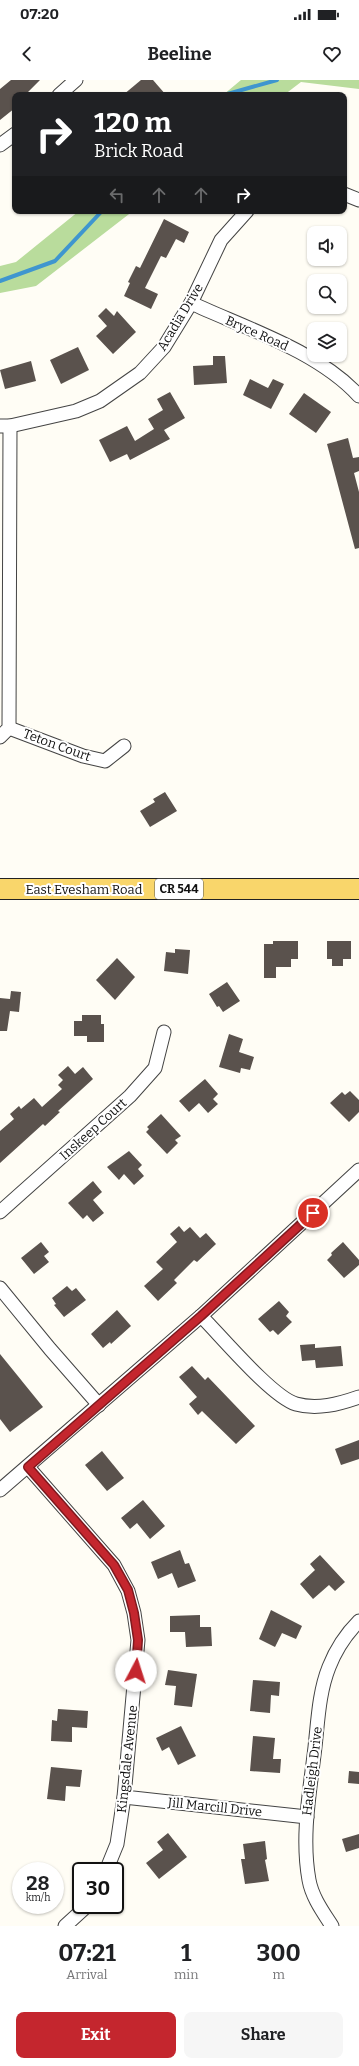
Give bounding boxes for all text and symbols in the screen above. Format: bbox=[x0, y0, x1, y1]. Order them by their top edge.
text: 07:20 bbox=[20, 5, 59, 23]
icon: back bbox=[16, 43, 38, 65]
text: Beeline bbox=[147, 43, 212, 65]
icon: heart bbox=[321, 43, 343, 65]
text: 120 m bbox=[94, 106, 171, 139]
icon: right bbox=[28, 108, 80, 160]
text: Brick Road bbox=[94, 140, 183, 162]
icon: left bbox=[106, 184, 128, 206]
icon: ahead bbox=[148, 184, 170, 206]
icon: ahead bbox=[190, 184, 212, 206]
icon: right bbox=[232, 184, 254, 206]
map controls bbox=[307, 226, 347, 362]
button: sound bbox=[307, 226, 347, 266]
button: search bbox=[307, 274, 347, 314]
street label: Acadia Drive bbox=[154, 281, 206, 353]
street label: Bryce Road bbox=[223, 312, 291, 354]
button: layers bbox=[307, 322, 347, 362]
street label: Teton Court bbox=[21, 726, 93, 764]
road number: CR 544 bbox=[155, 879, 203, 899]
street label: East Evesham Road bbox=[26, 882, 143, 897]
street label: Inskeep Court bbox=[57, 1095, 130, 1163]
pin bbox=[296, 1196, 330, 1230]
icon: arrive bbox=[302, 1202, 324, 1224]
position arrow bbox=[115, 1650, 157, 1692]
street label: Kingsdale Avenue bbox=[114, 1704, 140, 1814]
street label: Hadleigh Drive bbox=[299, 1726, 325, 1816]
street label: Jill Marcill Drive bbox=[166, 1794, 263, 1819]
speed limit sign: 30 bbox=[72, 1862, 124, 1914]
text: 28 bbox=[26, 1871, 50, 1895]
text: km/h bbox=[26, 1892, 50, 1904]
text: 07:21 bbox=[58, 1939, 116, 1967]
text: 1 bbox=[181, 1939, 191, 1967]
text: 300 bbox=[257, 1939, 301, 1967]
text: Arrival bbox=[66, 1967, 108, 1982]
text: min bbox=[174, 1967, 198, 1982]
text: m bbox=[272, 1967, 285, 1982]
button: Exit bbox=[16, 2012, 176, 2058]
button: Share bbox=[184, 2012, 343, 2058]

